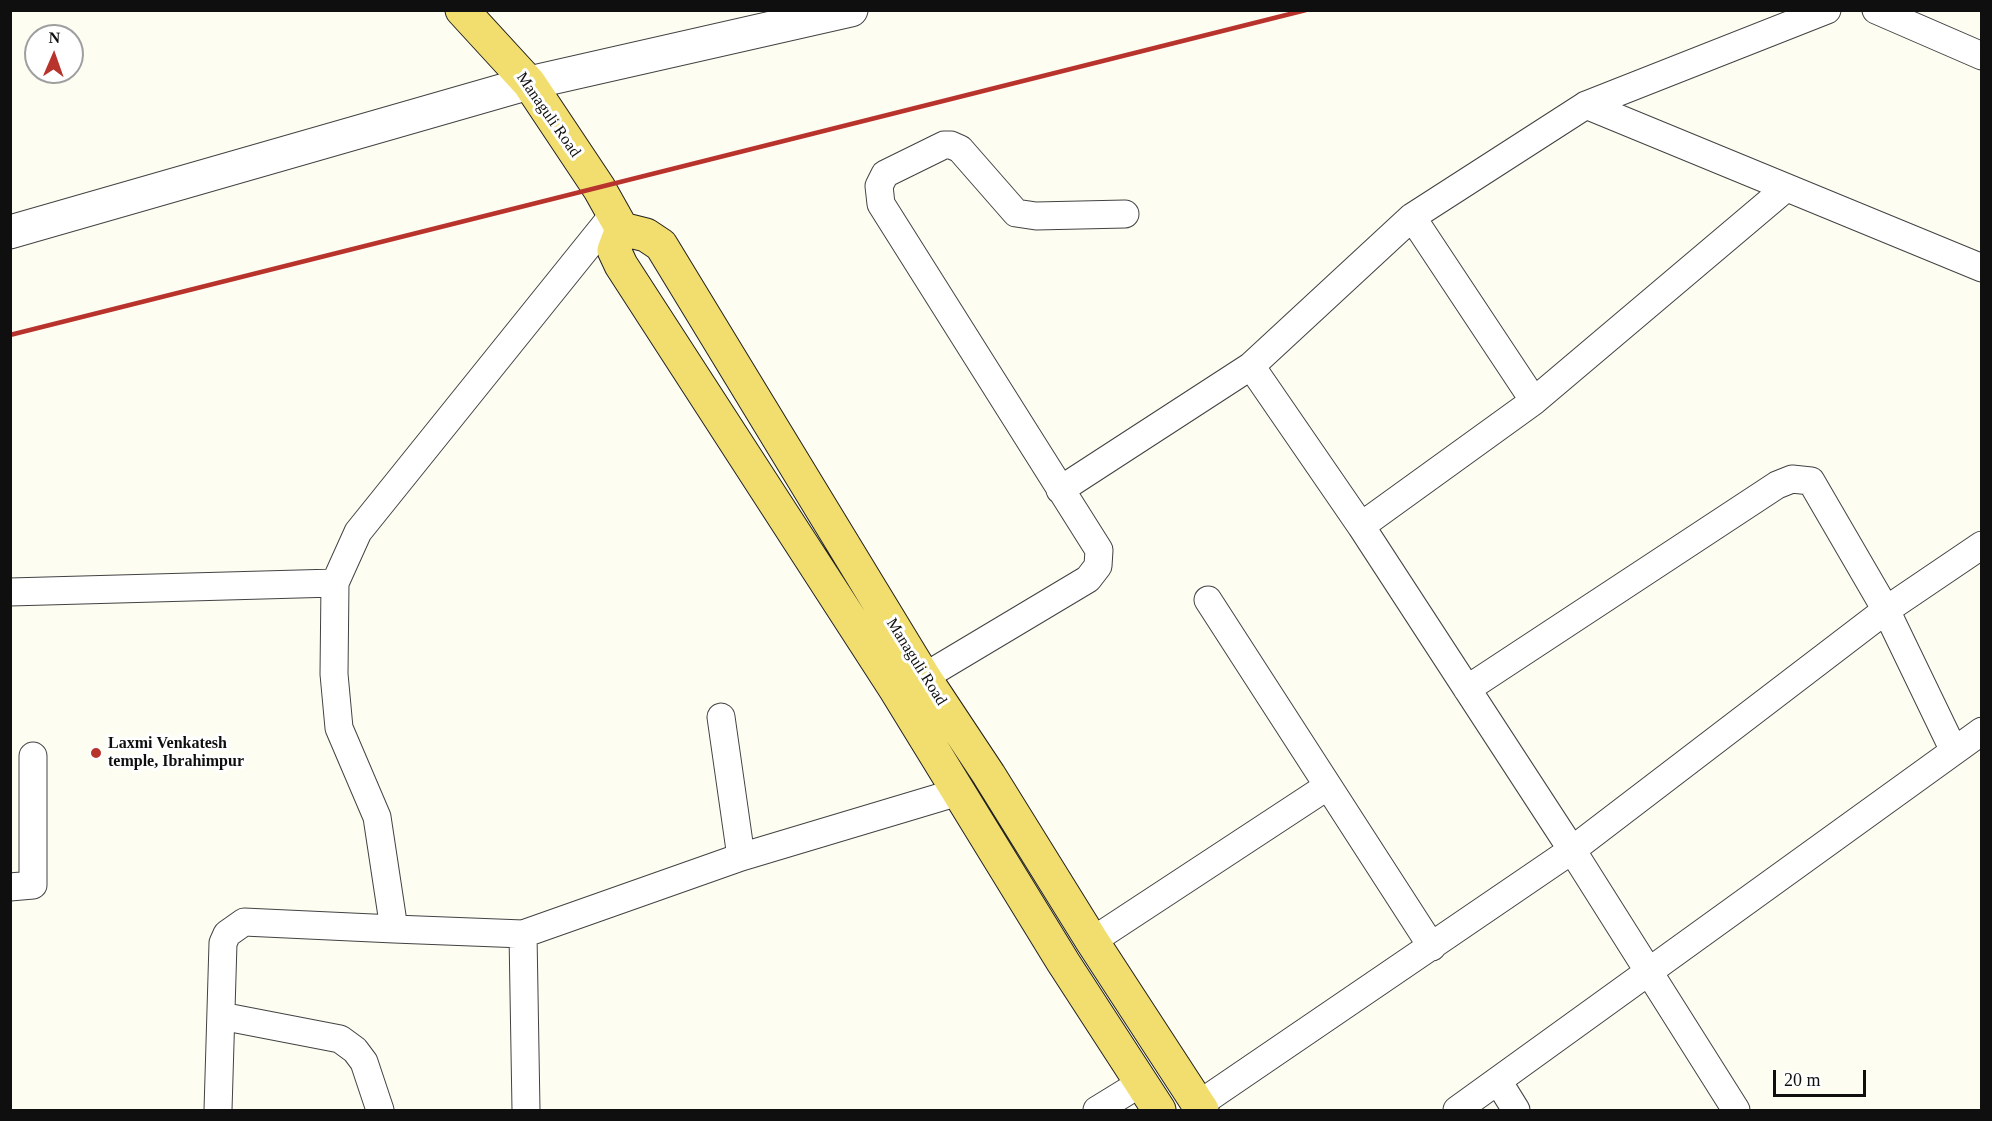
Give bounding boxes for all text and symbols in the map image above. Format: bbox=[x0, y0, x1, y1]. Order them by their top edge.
north arrow bbox=[24, 24, 84, 84]
text: N bbox=[49, 29, 61, 46]
street label: Managuli Road bbox=[512, 69, 584, 161]
street label: Managuli Road bbox=[882, 615, 950, 709]
place label: Laxmi Venkatesh temple, Ibrahimpur bbox=[108, 734, 244, 772]
marker: Laxmi Venkatesh temple, Ibrahimpur bbox=[89, 746, 103, 760]
scale bar bbox=[1776, 1058, 1869, 1096]
text: 20 m bbox=[1784, 1070, 1821, 1090]

